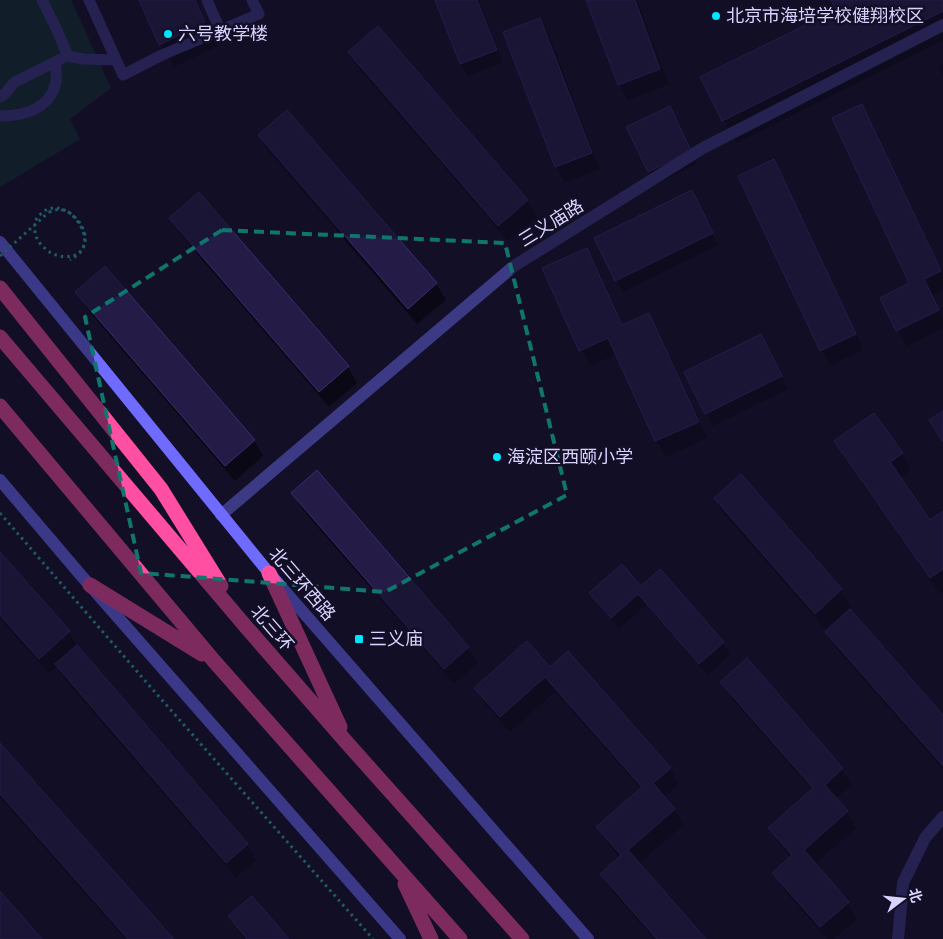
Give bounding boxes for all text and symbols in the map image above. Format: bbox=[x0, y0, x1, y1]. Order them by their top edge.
place label: 北京市海培学校健翔校区 bbox=[726, 5, 924, 27]
marker: 北京市海培学校健翔校区 bbox=[710, 10, 722, 22]
place label: 六号教学楼 bbox=[178, 23, 268, 45]
marker: 六号教学楼 bbox=[162, 28, 174, 40]
street label: 三义庙路 bbox=[515, 195, 587, 251]
place label: 海淀区西颐小学 bbox=[507, 446, 633, 468]
marker: 海淀区西颐小学 bbox=[491, 451, 503, 463]
street label: 北三环西路 bbox=[264, 543, 340, 625]
street label: 北三环 bbox=[246, 600, 298, 656]
place label: 三义庙 bbox=[369, 628, 423, 650]
marker: 三义庙 bbox=[353, 633, 365, 645]
north arrow bbox=[878, 874, 928, 924]
text: 北 bbox=[905, 886, 925, 905]

